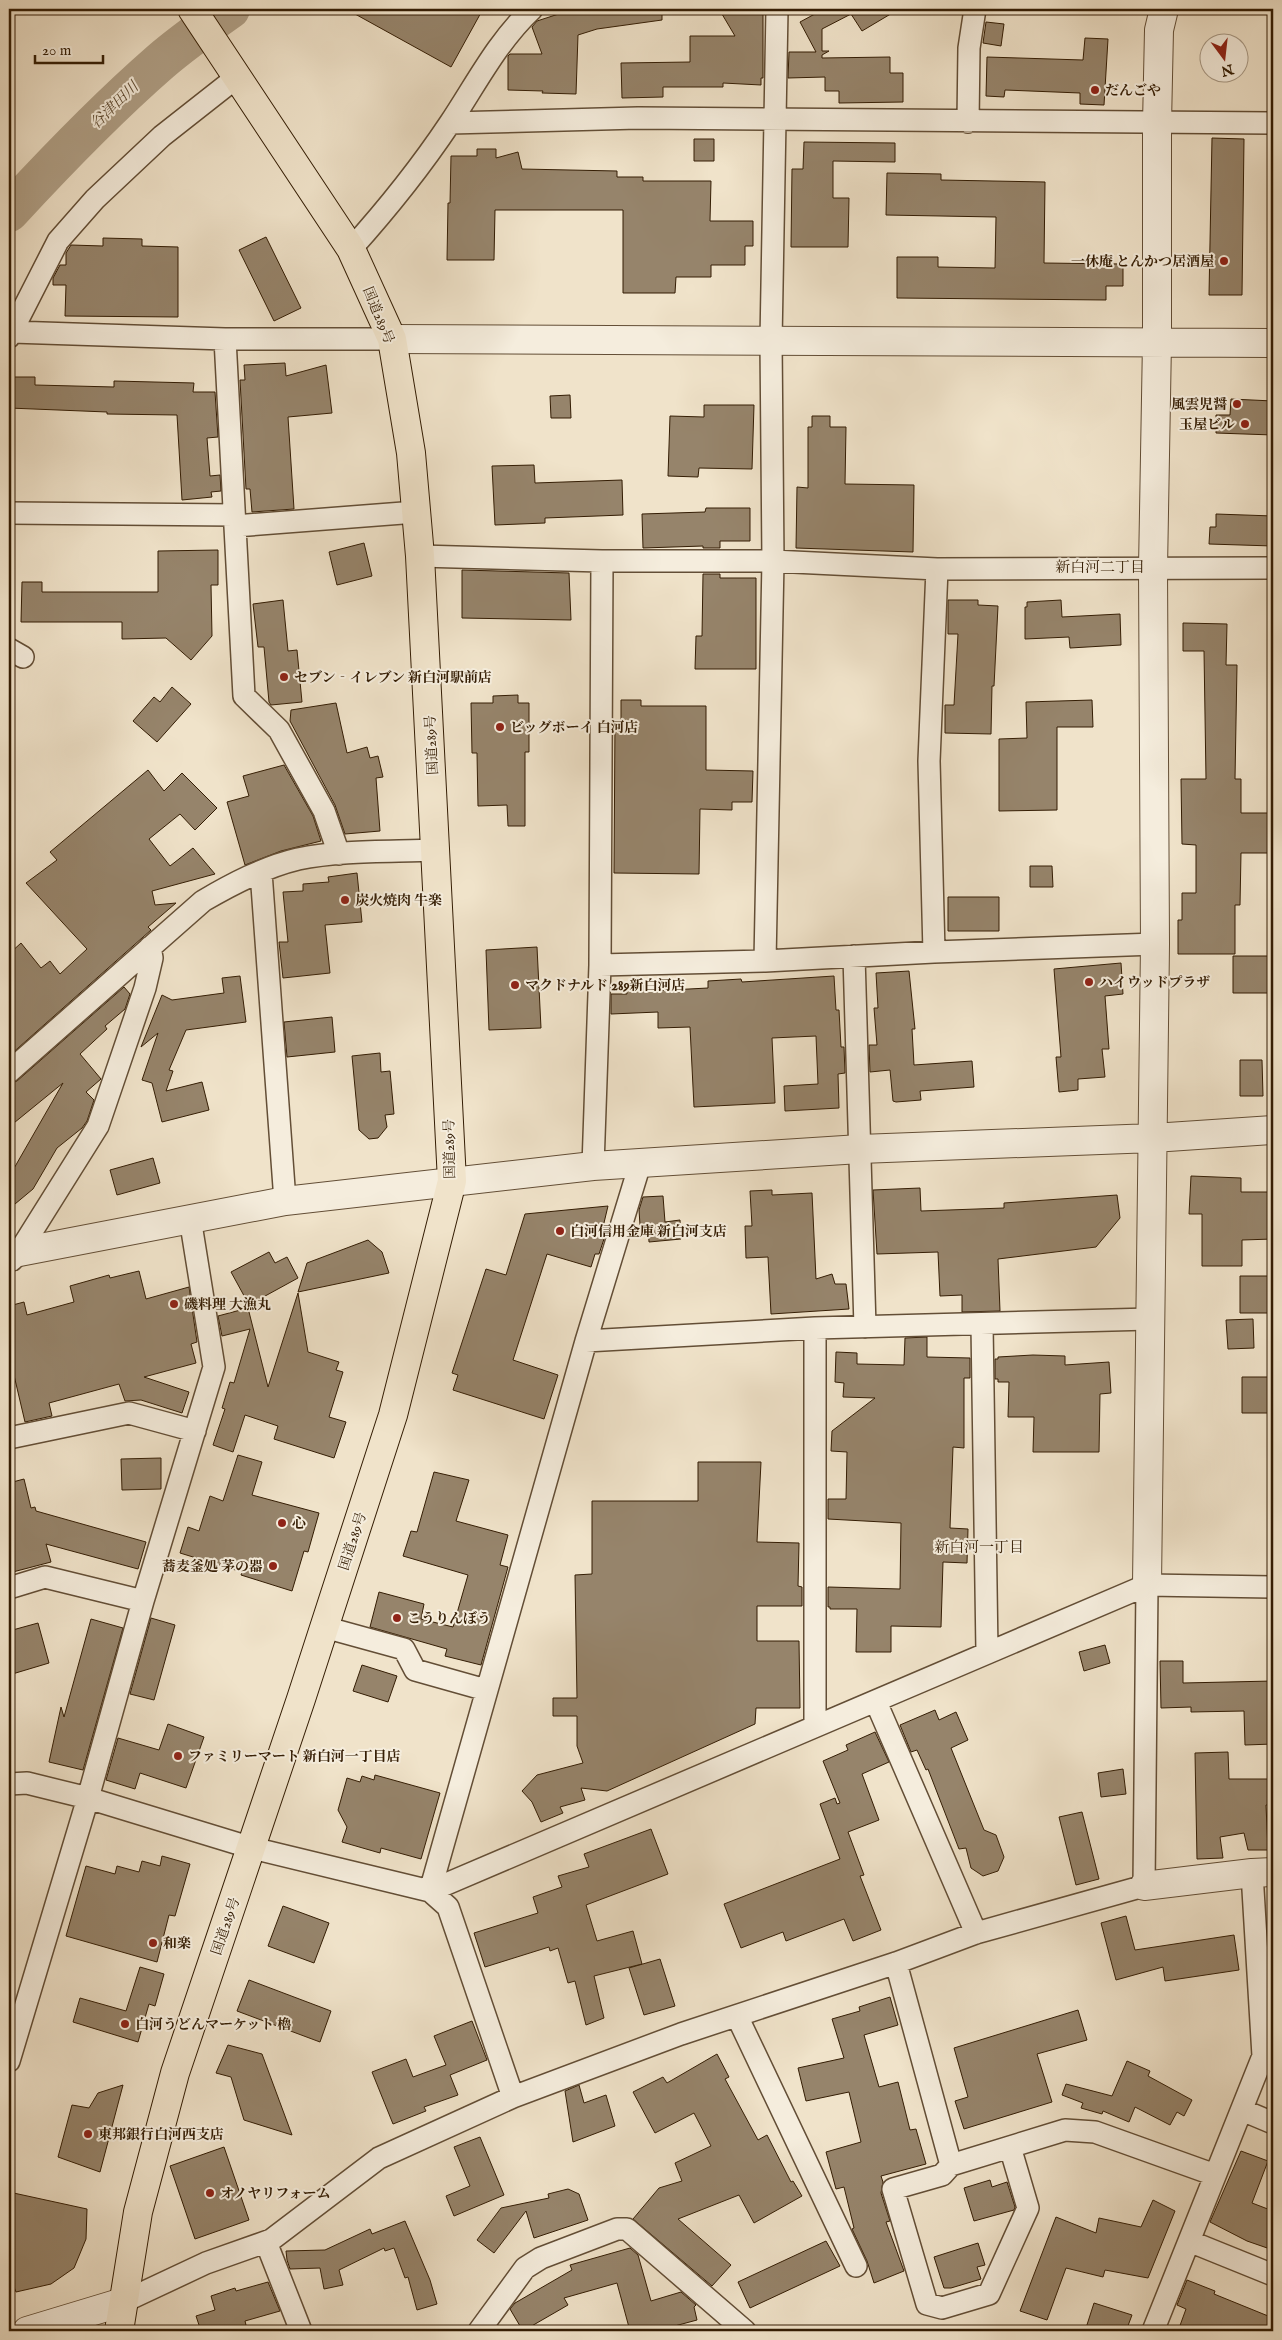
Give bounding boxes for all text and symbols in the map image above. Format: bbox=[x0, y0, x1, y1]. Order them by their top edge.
scale bar bbox=[35, 32, 102, 64]
north arrow bbox=[1200, 32, 1250, 82]
text: 20 m bbox=[42, 41, 72, 60]
text: N bbox=[1219, 59, 1236, 80]
water label: 谷津田川 bbox=[86, 76, 144, 133]
place label: だんごや bbox=[1105, 82, 1161, 100]
marker: だんごや bbox=[1089, 84, 1101, 96]
place label: 一休庵 とんかつ居酒屋 bbox=[1071, 253, 1214, 271]
marker: 一休庵 とんかつ居酒屋 bbox=[1218, 255, 1230, 267]
street label: 国道289号 bbox=[358, 284, 398, 347]
place label: 風雲児醤 bbox=[1171, 396, 1227, 414]
marker: 風雲児醤 bbox=[1231, 398, 1243, 410]
place label: 玉屋ビル bbox=[1179, 416, 1235, 434]
marker: 玉屋ビル bbox=[1239, 418, 1251, 430]
district label: 新白河二丁目 bbox=[1055, 558, 1145, 577]
place label: セブン‐イレブン 新白河駅前店 bbox=[294, 669, 492, 687]
marker: セブン‐イレブン 新白河駅前店 bbox=[278, 671, 290, 683]
street label: 国道289号 bbox=[421, 714, 443, 775]
place label: ビッグボーイ 白河店 bbox=[510, 719, 639, 737]
marker: ビッグボーイ 白河店 bbox=[494, 721, 506, 733]
place label: 炭火焼肉 牛楽 bbox=[355, 892, 442, 910]
marker: 炭火焼肉 牛楽 bbox=[339, 894, 351, 906]
place label: ハイウッドプラザ bbox=[1099, 974, 1210, 992]
marker: ハイウッドプラザ bbox=[1083, 976, 1095, 988]
place label: マクドナルド 289新白河店 bbox=[525, 977, 686, 995]
marker: マクドナルド 289新白河店 bbox=[509, 979, 521, 991]
street label: 国道289号 bbox=[440, 1119, 460, 1179]
place label: 白河信用金庫 新白河支店 bbox=[570, 1223, 727, 1241]
marker: 白河信用金庫 新白河支店 bbox=[554, 1225, 566, 1237]
place label: 磯料理 大漁丸 bbox=[184, 1296, 271, 1314]
marker: 磯料理 大漁丸 bbox=[168, 1298, 180, 1310]
street label: 国道289号 bbox=[335, 1510, 371, 1573]
place label: 心 bbox=[292, 1515, 306, 1533]
marker: 心 bbox=[276, 1517, 288, 1529]
district label: 新白河一丁目 bbox=[934, 1538, 1024, 1557]
place label: 蕎麦釜処 茅の器 bbox=[162, 1558, 263, 1576]
marker: 蕎麦釜処 茅の器 bbox=[267, 1560, 279, 1572]
place label: こうりんぼう bbox=[407, 1610, 491, 1628]
marker: こうりんぼう bbox=[391, 1612, 403, 1624]
place label: ファミリーマート 新白河一丁目店 bbox=[188, 1748, 401, 1766]
marker: ファミリーマート 新白河一丁目店 bbox=[172, 1750, 184, 1762]
street label: 国道289号 bbox=[208, 1895, 244, 1958]
place label: 和楽 bbox=[163, 1935, 191, 1953]
marker: 和楽 bbox=[147, 1937, 159, 1949]
place label: 白河うどんマーケット 櫓 bbox=[135, 2016, 291, 2034]
marker: 白河うどんマーケット 櫓 bbox=[119, 2018, 131, 2030]
place label: 東邦銀行白河西支店 bbox=[98, 2126, 224, 2144]
marker: 東邦銀行白河西支店 bbox=[82, 2128, 94, 2140]
place label: オノヤリフォーム bbox=[220, 2185, 330, 2203]
marker: オノヤリフォーム bbox=[204, 2187, 216, 2199]

